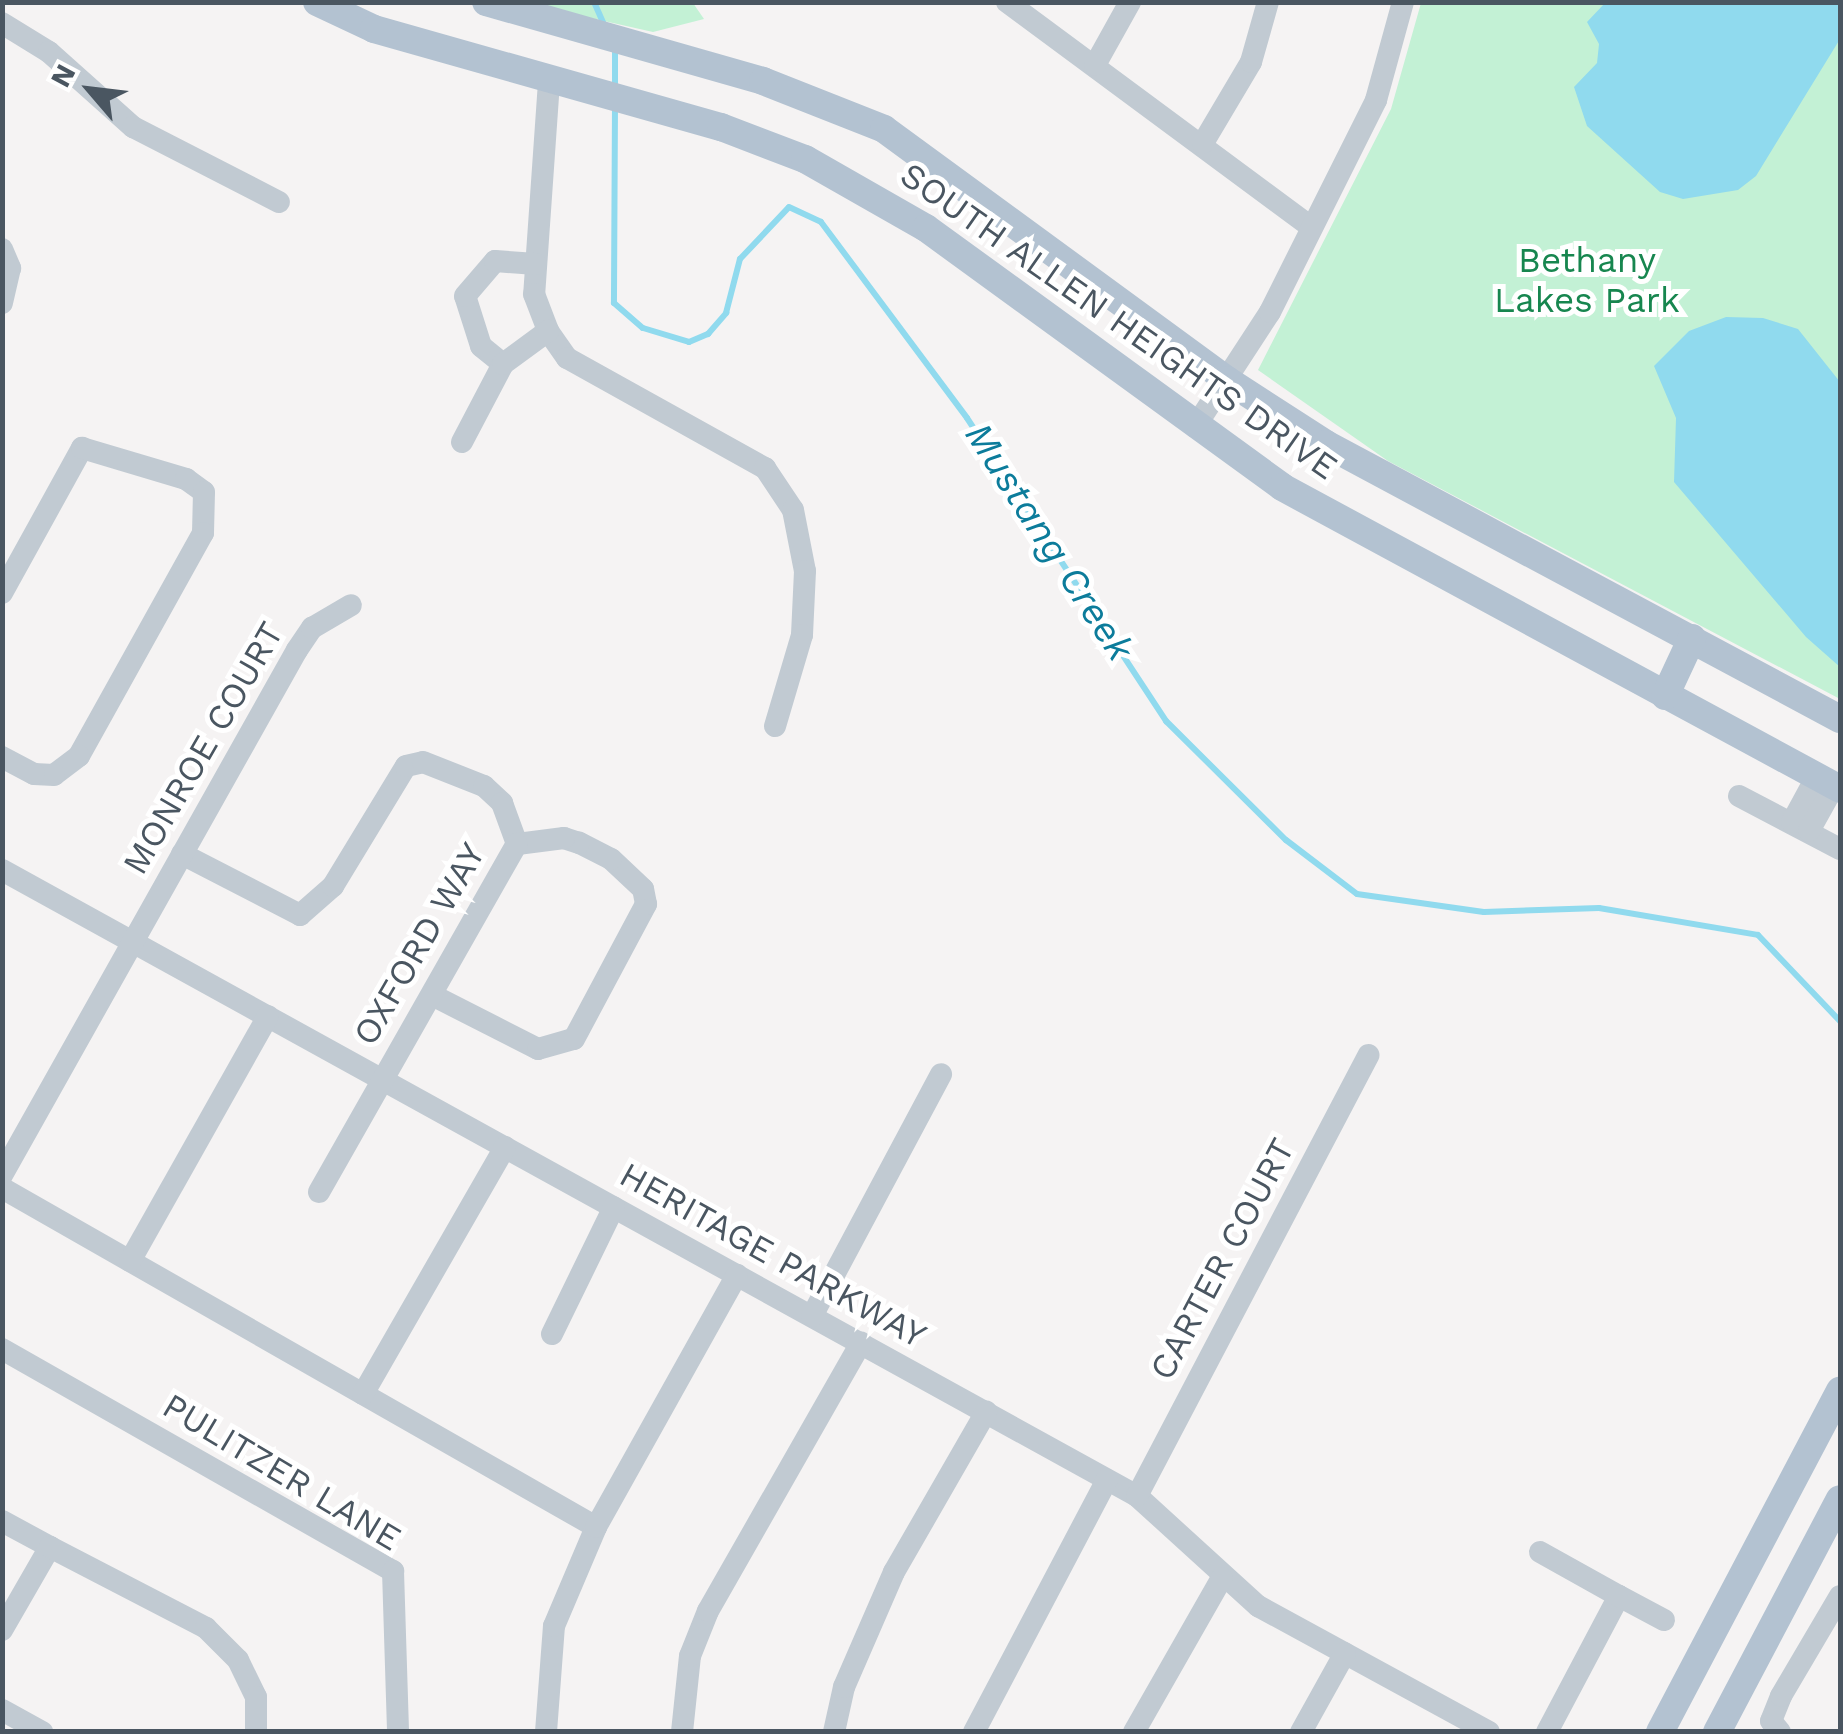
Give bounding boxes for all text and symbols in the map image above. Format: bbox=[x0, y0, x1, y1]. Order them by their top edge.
north arrow bbox=[40, 40, 140, 140]
text: N bbox=[44, 59, 83, 93]
street label: SOUTH ALLEN HEIGHTS DRIVE bbox=[892, 153, 1346, 489]
park label: Bethany Lakes Park bbox=[1494, 239, 1680, 321]
water label: Mustang Creek bbox=[955, 414, 1143, 670]
street label: MONROE COURT bbox=[114, 615, 292, 881]
street label: OXFORD WAY bbox=[344, 835, 494, 1053]
street label: CARTER COURT bbox=[1141, 1131, 1303, 1387]
street label: HERITAGE PARKWAY bbox=[613, 1153, 933, 1357]
street label: PULITZER LANE bbox=[155, 1384, 409, 1560]

